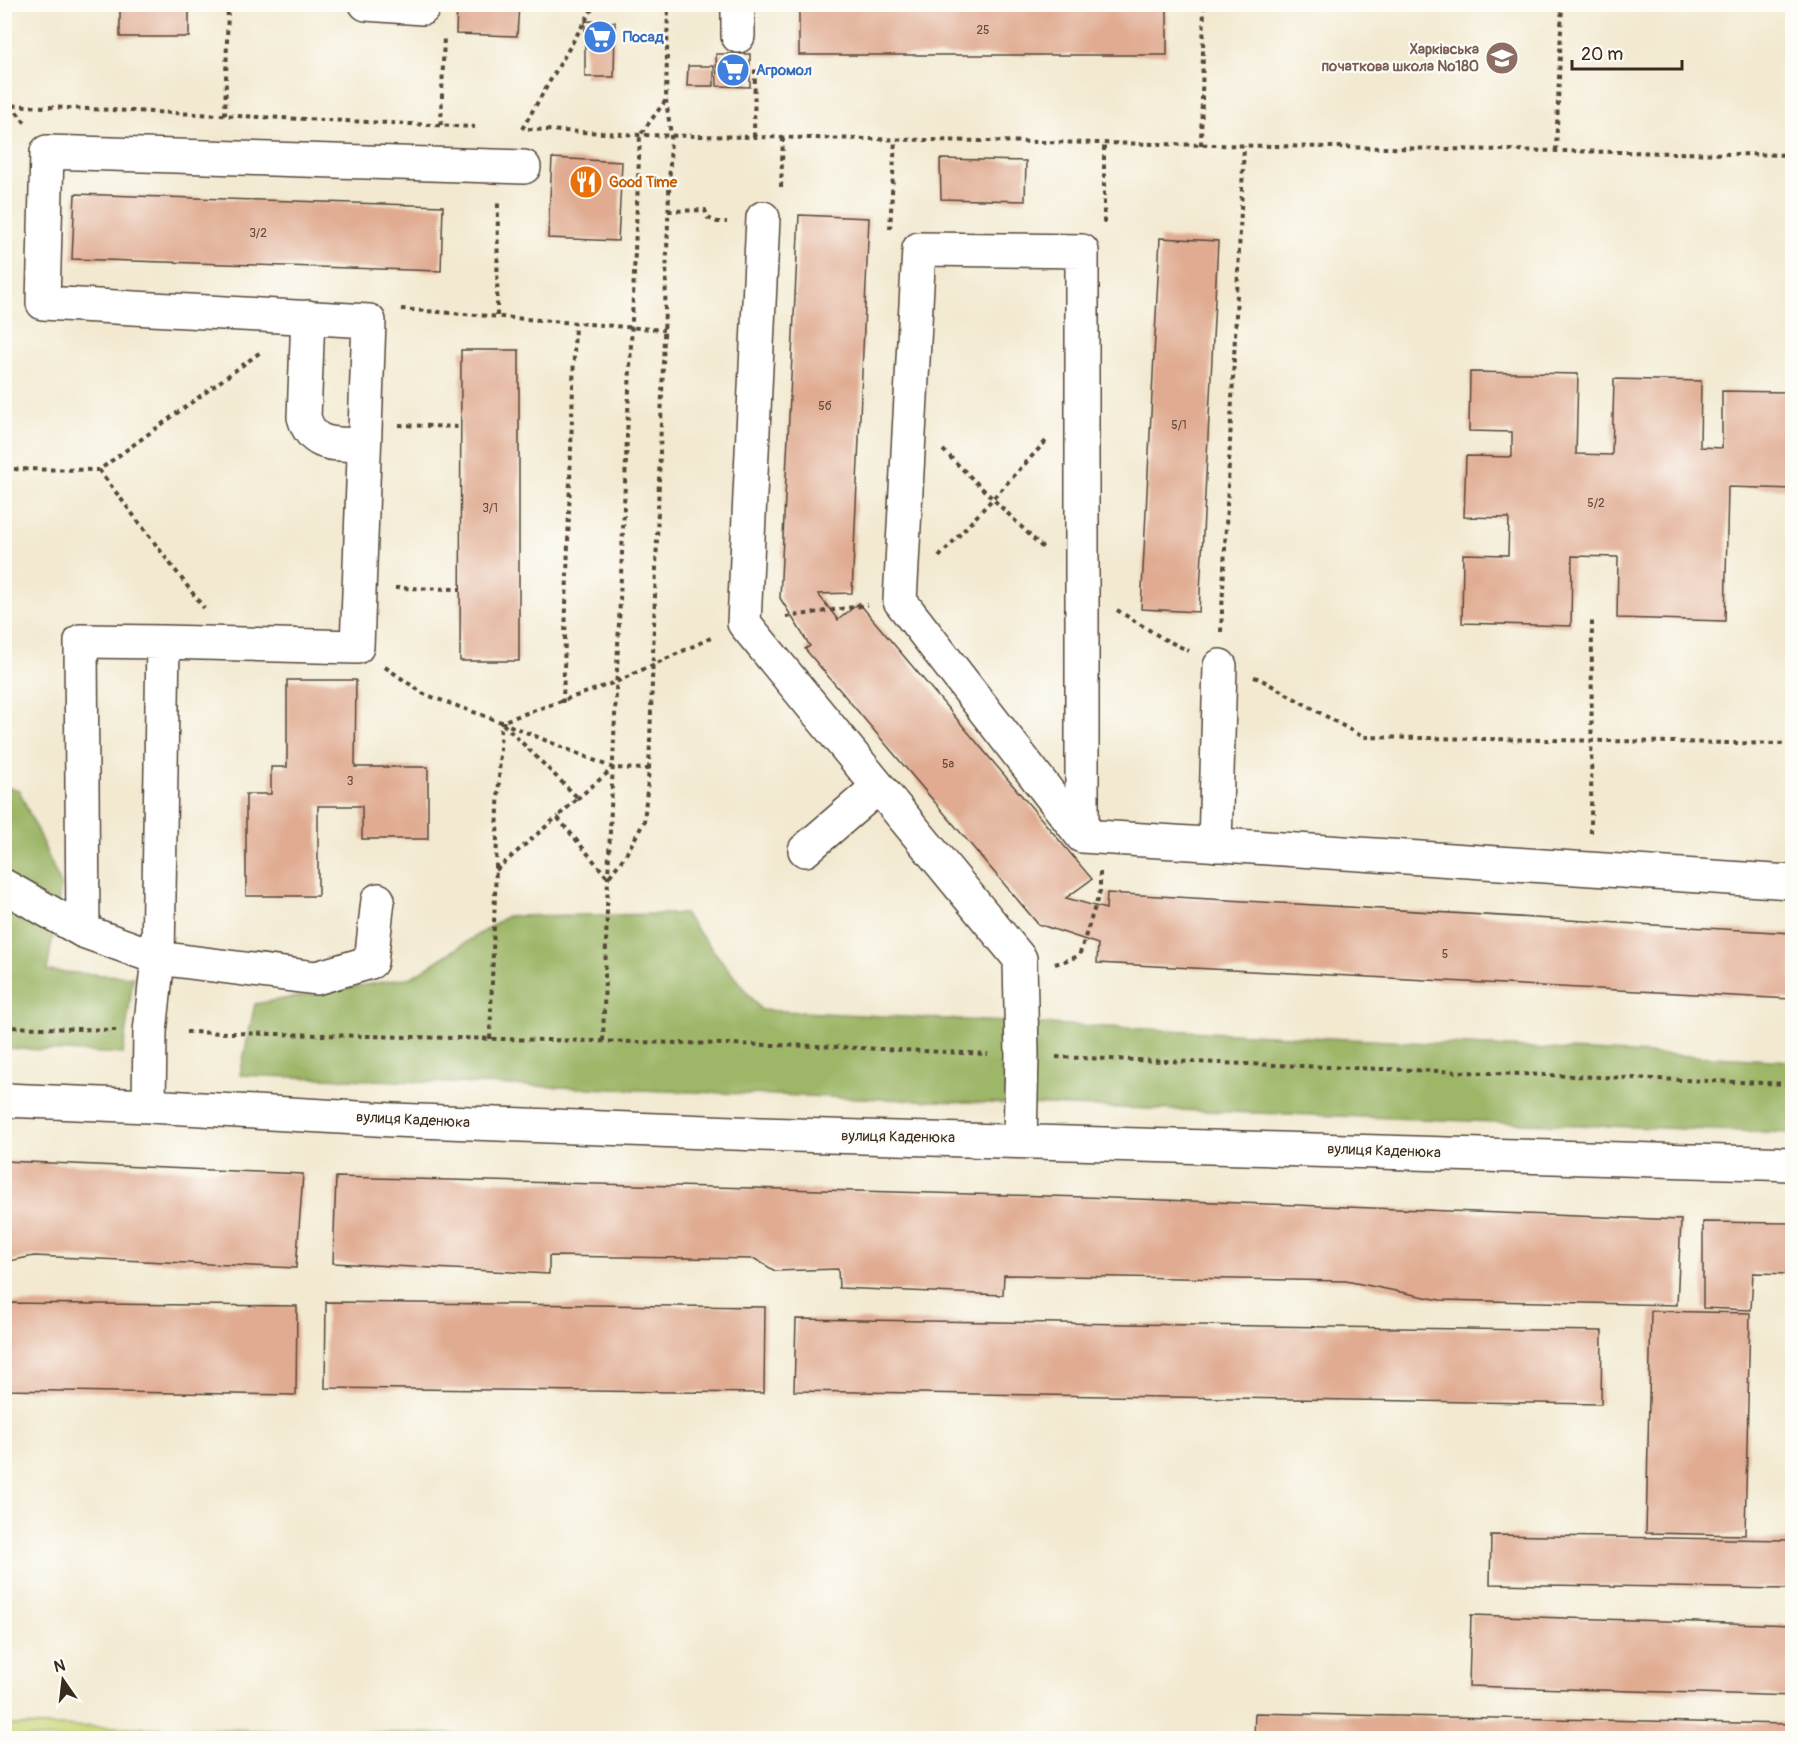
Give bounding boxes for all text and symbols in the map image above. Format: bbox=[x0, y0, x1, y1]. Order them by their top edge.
supermarket icon: Посад bbox=[582, 19, 618, 55]
house number: 25 bbox=[976, 23, 990, 38]
place label: Посад bbox=[623, 28, 665, 47]
scale bar bbox=[1572, 33, 1682, 71]
place label: Харківська початкова школа №180 bbox=[1321, 40, 1479, 76]
school or university icon: Харківська початкова школа №180 bbox=[1484, 40, 1520, 76]
text: 20 m bbox=[1581, 43, 1623, 66]
supermarket icon: Агромол bbox=[715, 52, 751, 88]
place label: Агромол bbox=[756, 61, 812, 80]
restaurant icon: Good Time bbox=[568, 164, 604, 200]
place label: Good Time bbox=[609, 173, 678, 192]
house number: 3/2 bbox=[249, 226, 267, 241]
house number: 5б bbox=[818, 399, 832, 414]
house number: 5/1 bbox=[1171, 418, 1187, 433]
house number: 5/2 bbox=[1587, 496, 1605, 511]
house number: 3/1 bbox=[482, 501, 498, 516]
house number: 5а bbox=[942, 757, 954, 772]
house number: 3 bbox=[347, 774, 354, 789]
house number: 5 bbox=[1442, 947, 1448, 962]
street label: вулиця Каденюка bbox=[356, 1108, 470, 1132]
street label: вулиця Каденюка bbox=[841, 1127, 955, 1147]
street label: вулиця Каденюка bbox=[1327, 1140, 1441, 1162]
north arrow bbox=[33, 1650, 93, 1710]
text: N bbox=[52, 1655, 67, 1677]

